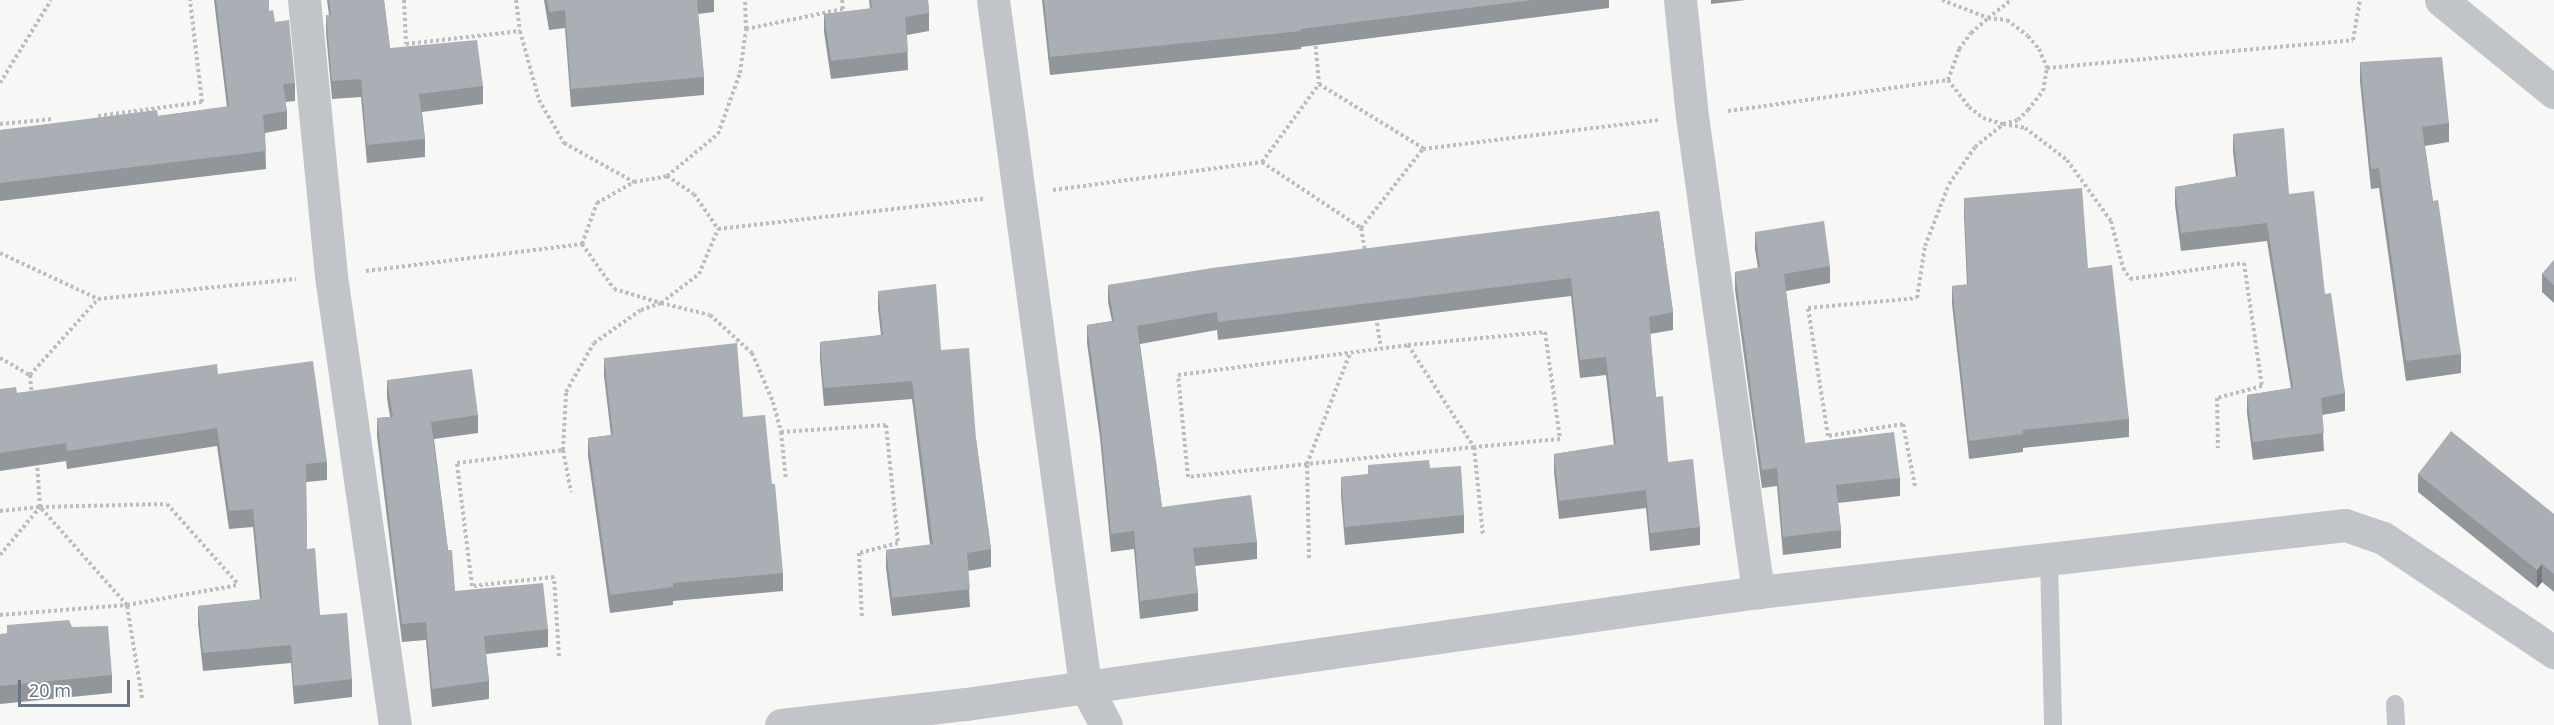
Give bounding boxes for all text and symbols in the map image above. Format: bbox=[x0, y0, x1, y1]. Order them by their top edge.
scale bar bbox=[21, 668, 134, 706]
text: 20 m bbox=[29, 678, 71, 702]

